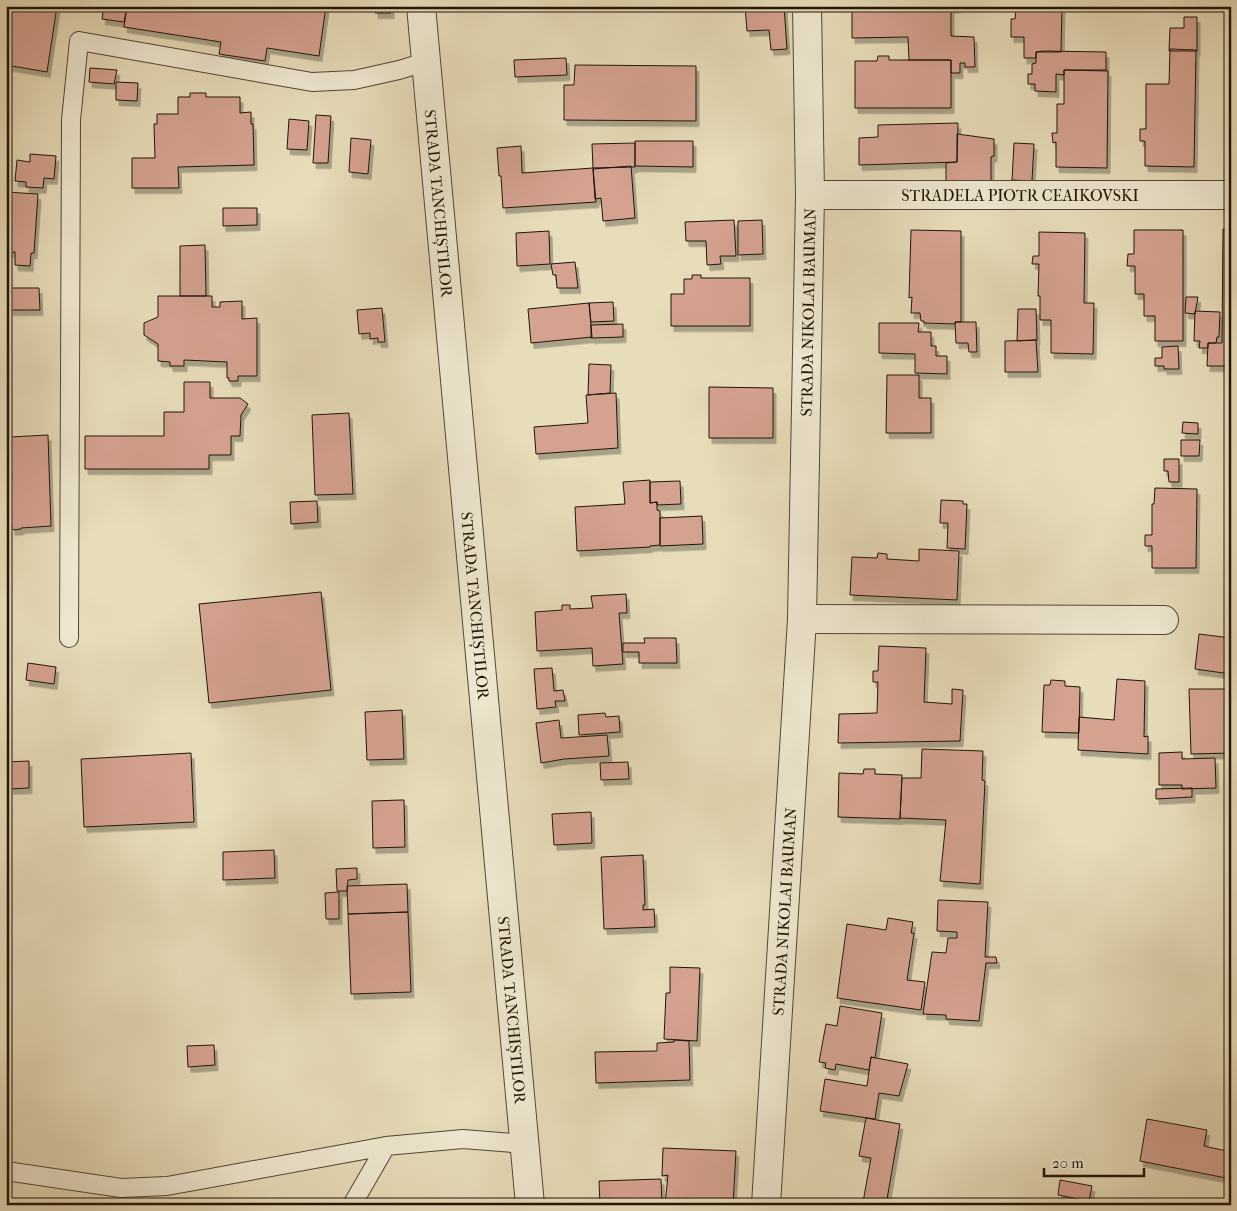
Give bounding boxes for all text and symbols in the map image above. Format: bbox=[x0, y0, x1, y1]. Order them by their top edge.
street label: STRADA TANCHIȘTILOR bbox=[420, 109, 457, 299]
street label: STRADELA PIOTR CEAIKOVSKI bbox=[901, 186, 1139, 205]
street label: STRADA NIKOLAI BAUMAN bbox=[797, 208, 820, 417]
street label: STRADA TANCHIȘTILOR bbox=[457, 511, 493, 702]
street label: STRADA NIKOLAI BAUMAN bbox=[769, 807, 800, 1016]
street label: STRADA TANCHIȘTILOR bbox=[494, 915, 530, 1106]
scale bar bbox=[1044, 1146, 1144, 1178]
text: 20 m bbox=[1052, 1154, 1084, 1172]

